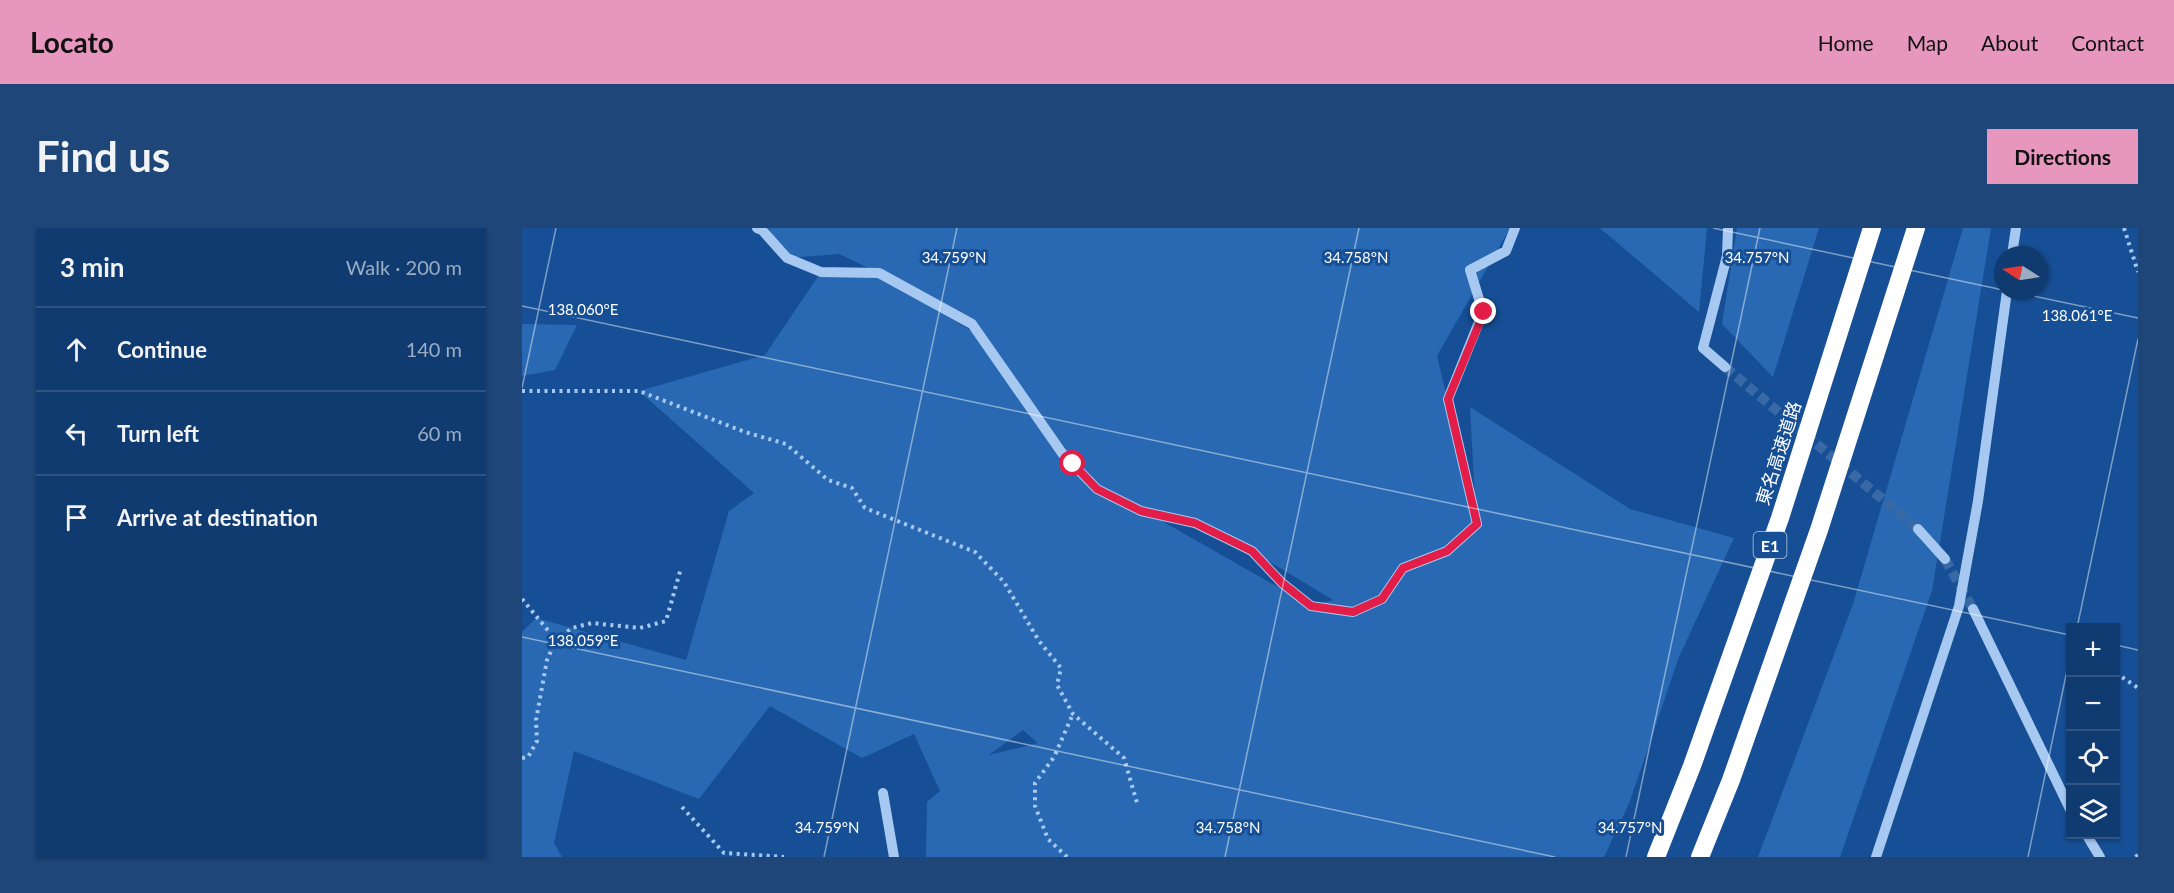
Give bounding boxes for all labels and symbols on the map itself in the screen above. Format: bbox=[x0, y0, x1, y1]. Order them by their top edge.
north arrow bbox=[1994, 246, 2048, 300]
text: 34.759°N bbox=[922, 248, 986, 266]
text: 34.758°N bbox=[1324, 248, 1388, 266]
text: 34.757°N bbox=[1725, 248, 1789, 266]
route end bbox=[1470, 298, 1496, 324]
text: 138.060°E bbox=[548, 300, 618, 318]
text: 138.061°E bbox=[2042, 306, 2112, 324]
street label: 東名高速道路 bbox=[1751, 398, 1805, 508]
route start bbox=[1059, 450, 1085, 476]
road number: E1 bbox=[1754, 532, 1786, 558]
text: 138.059°E bbox=[548, 631, 618, 649]
text: 34.759°N bbox=[795, 818, 859, 836]
text: 34.758°N bbox=[1196, 818, 1260, 836]
text: 34.757°N bbox=[1598, 818, 1662, 836]

